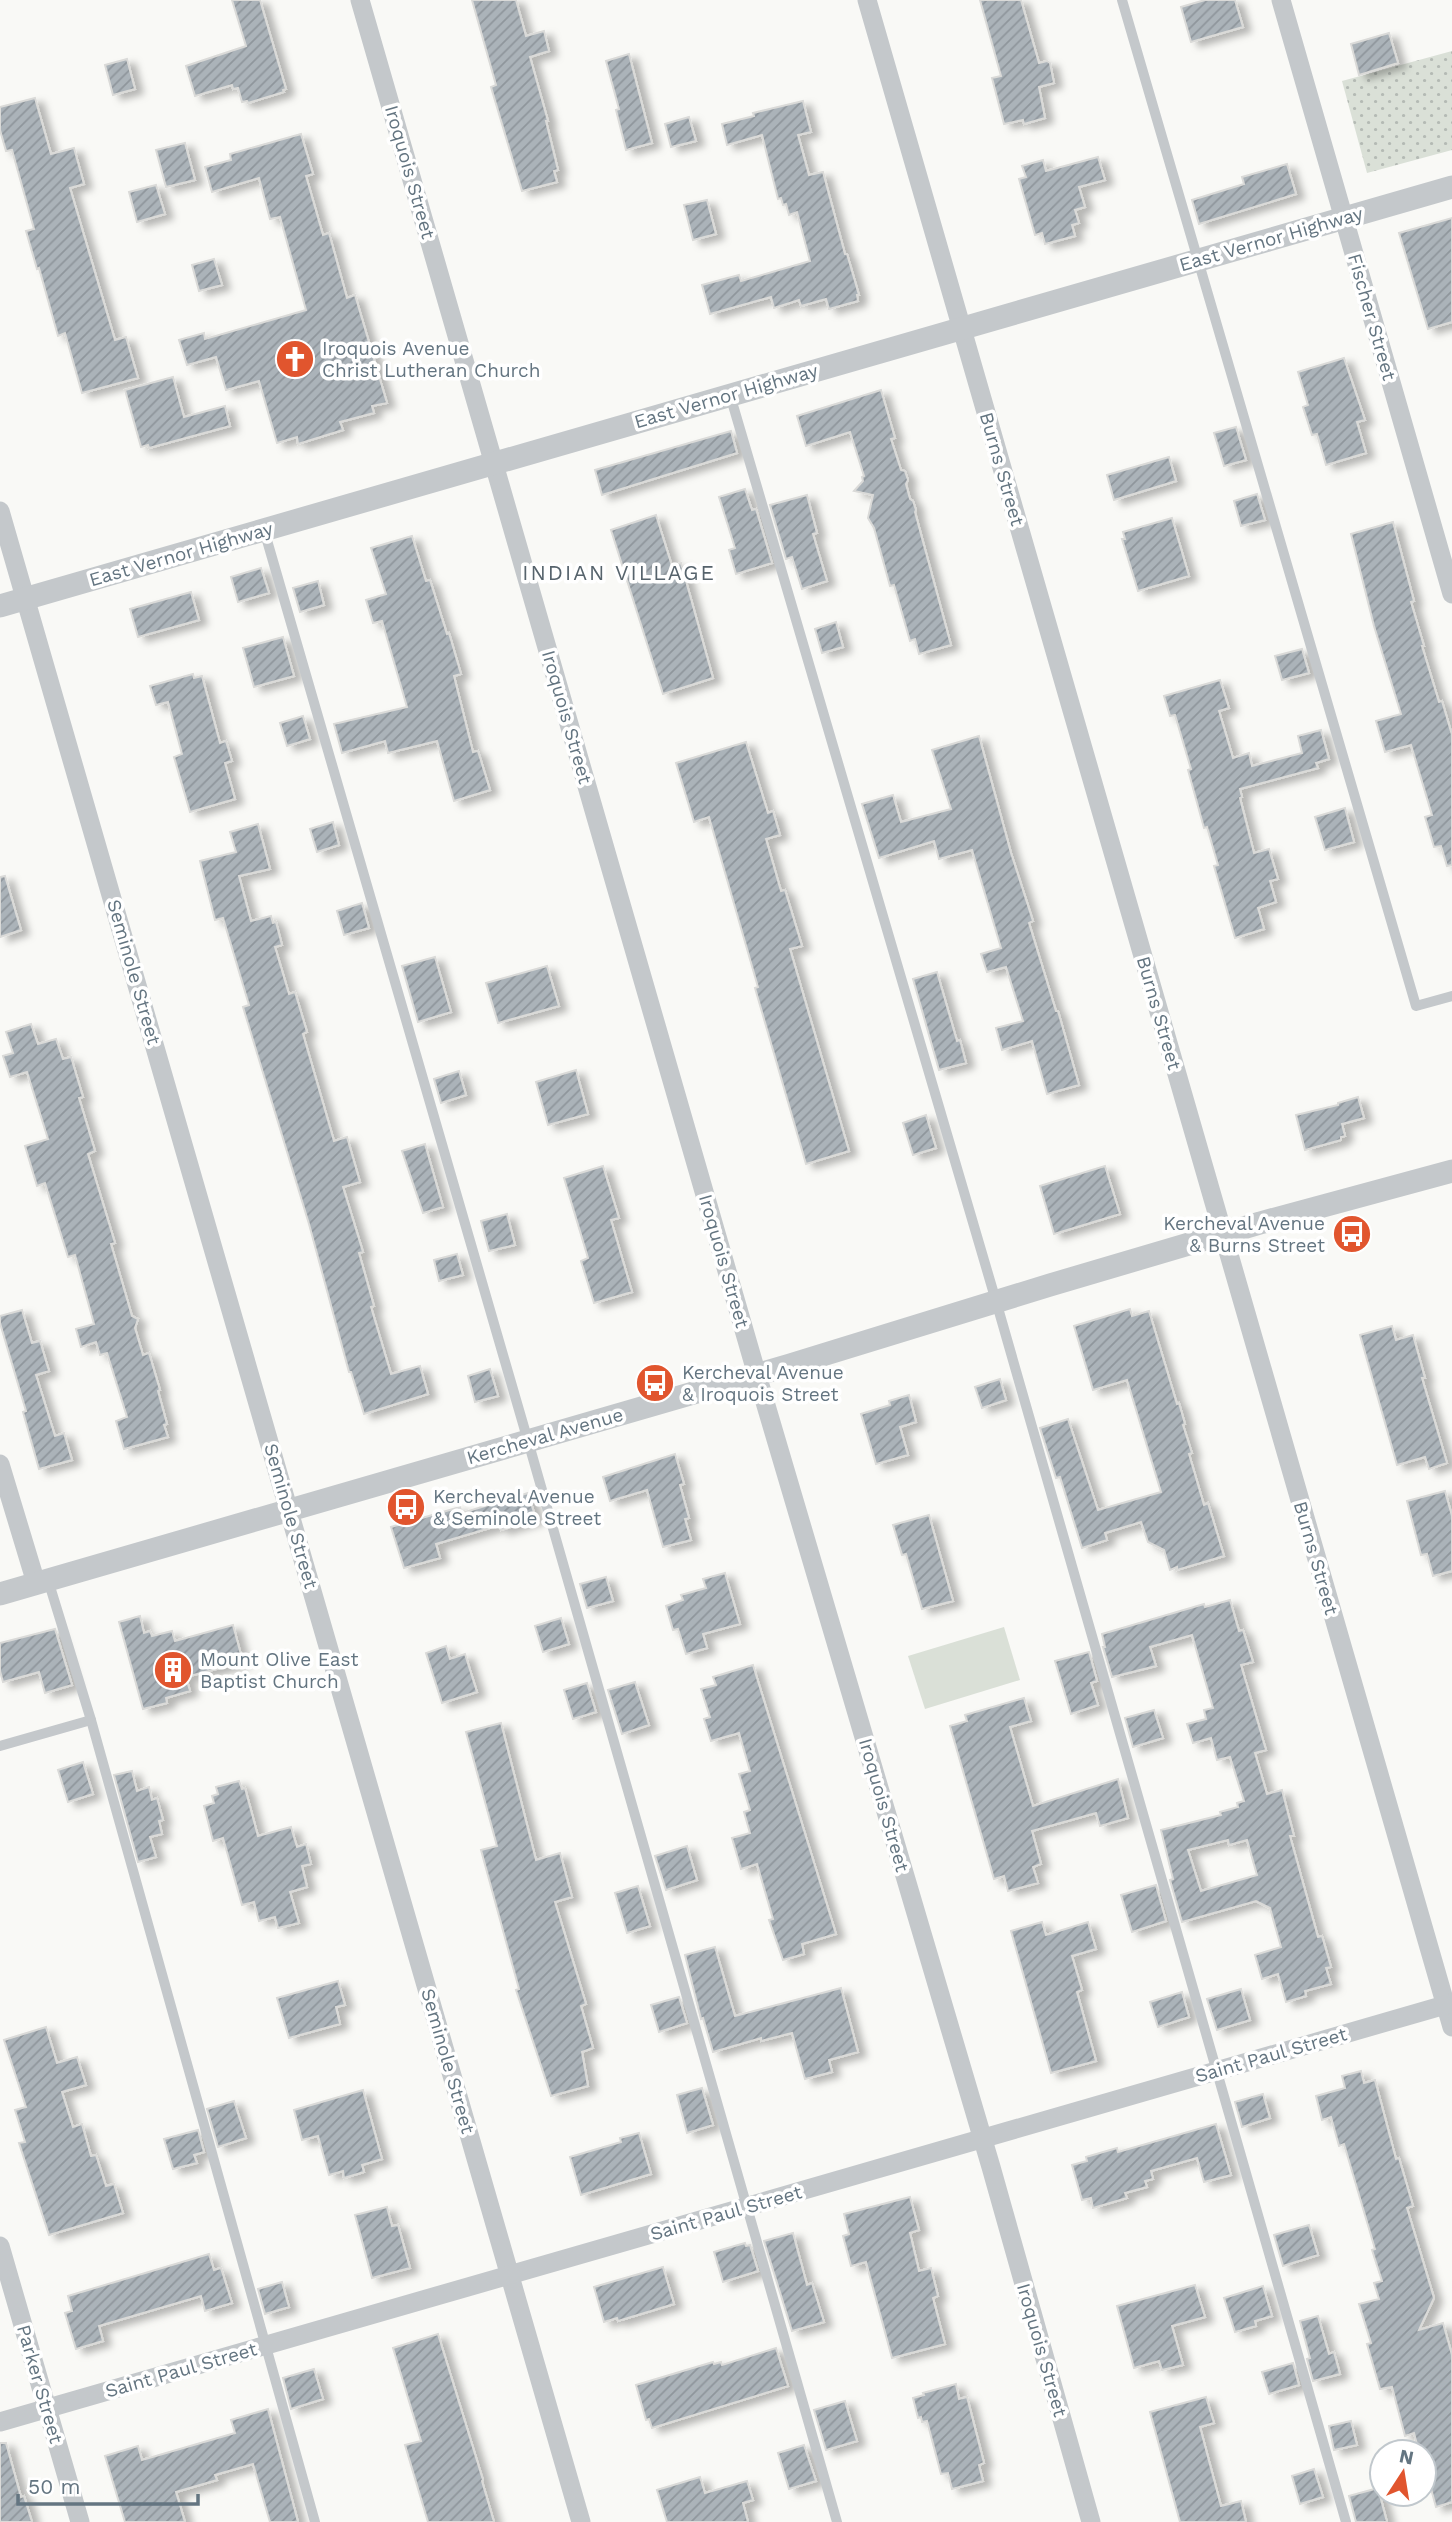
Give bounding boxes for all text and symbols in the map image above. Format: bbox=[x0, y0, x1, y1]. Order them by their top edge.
street label: Iroquois Street bbox=[380, 102, 440, 242]
street label: East Vernor Highway bbox=[1176, 202, 1366, 276]
street label: Fischer Street bbox=[1343, 251, 1401, 383]
place label: Iroquois Avenue Christ Lutheran Church bbox=[322, 337, 540, 382]
church icon: Iroquois Avenue Christ Lutheran Church bbox=[274, 338, 316, 380]
street label: East Vernor Highway bbox=[631, 359, 821, 433]
street label: Burns Street bbox=[975, 409, 1029, 529]
street label: East Vernor Highway bbox=[86, 517, 276, 591]
district label: INDIAN VILLAGE bbox=[522, 560, 716, 585]
street label: Iroquois Street bbox=[537, 647, 597, 787]
street label: Seminole Street bbox=[102, 897, 166, 1047]
street label: Burns Street bbox=[1132, 953, 1186, 1073]
street label: Iroquois Street bbox=[694, 1191, 754, 1331]
place label: Kercheval Avenue & Burns Street bbox=[1163, 1212, 1325, 1257]
bus stop icon: Kercheval Avenue & Burns Street bbox=[1331, 1213, 1373, 1255]
place label: Kercheval Avenue & Iroquois Street bbox=[682, 1361, 844, 1406]
bus stop icon: Kercheval Avenue & Iroquois Street bbox=[634, 1362, 676, 1404]
street label: Kercheval Avenue bbox=[464, 1403, 626, 1469]
street label: Seminole Street bbox=[259, 1441, 323, 1591]
place label: Kercheval Avenue & Seminole Street bbox=[433, 1485, 601, 1530]
bus stop icon: Kercheval Avenue & Seminole Street bbox=[385, 1486, 427, 1528]
street label: Burns Street bbox=[1289, 1498, 1343, 1618]
place label: Mount Olive East Baptist Church bbox=[200, 1648, 359, 1693]
building icon: Mount Olive East Baptist Church bbox=[152, 1649, 194, 1691]
street label: Iroquois Street bbox=[854, 1735, 914, 1875]
street label: Seminole Street bbox=[416, 1986, 480, 2136]
street label: Saint Paul Street bbox=[1192, 2022, 1350, 2088]
street label: Saint Paul Street bbox=[647, 2180, 805, 2246]
street label: Iroquois Street bbox=[1012, 2280, 1072, 2420]
street label: Parker Street bbox=[12, 2322, 68, 2446]
street label: Saint Paul Street bbox=[102, 2337, 260, 2403]
north arrow bbox=[1368, 2438, 1438, 2508]
text: N bbox=[1397, 2444, 1416, 2470]
scale bar bbox=[18, 2462, 198, 2506]
text: 50 m bbox=[28, 2474, 80, 2499]

